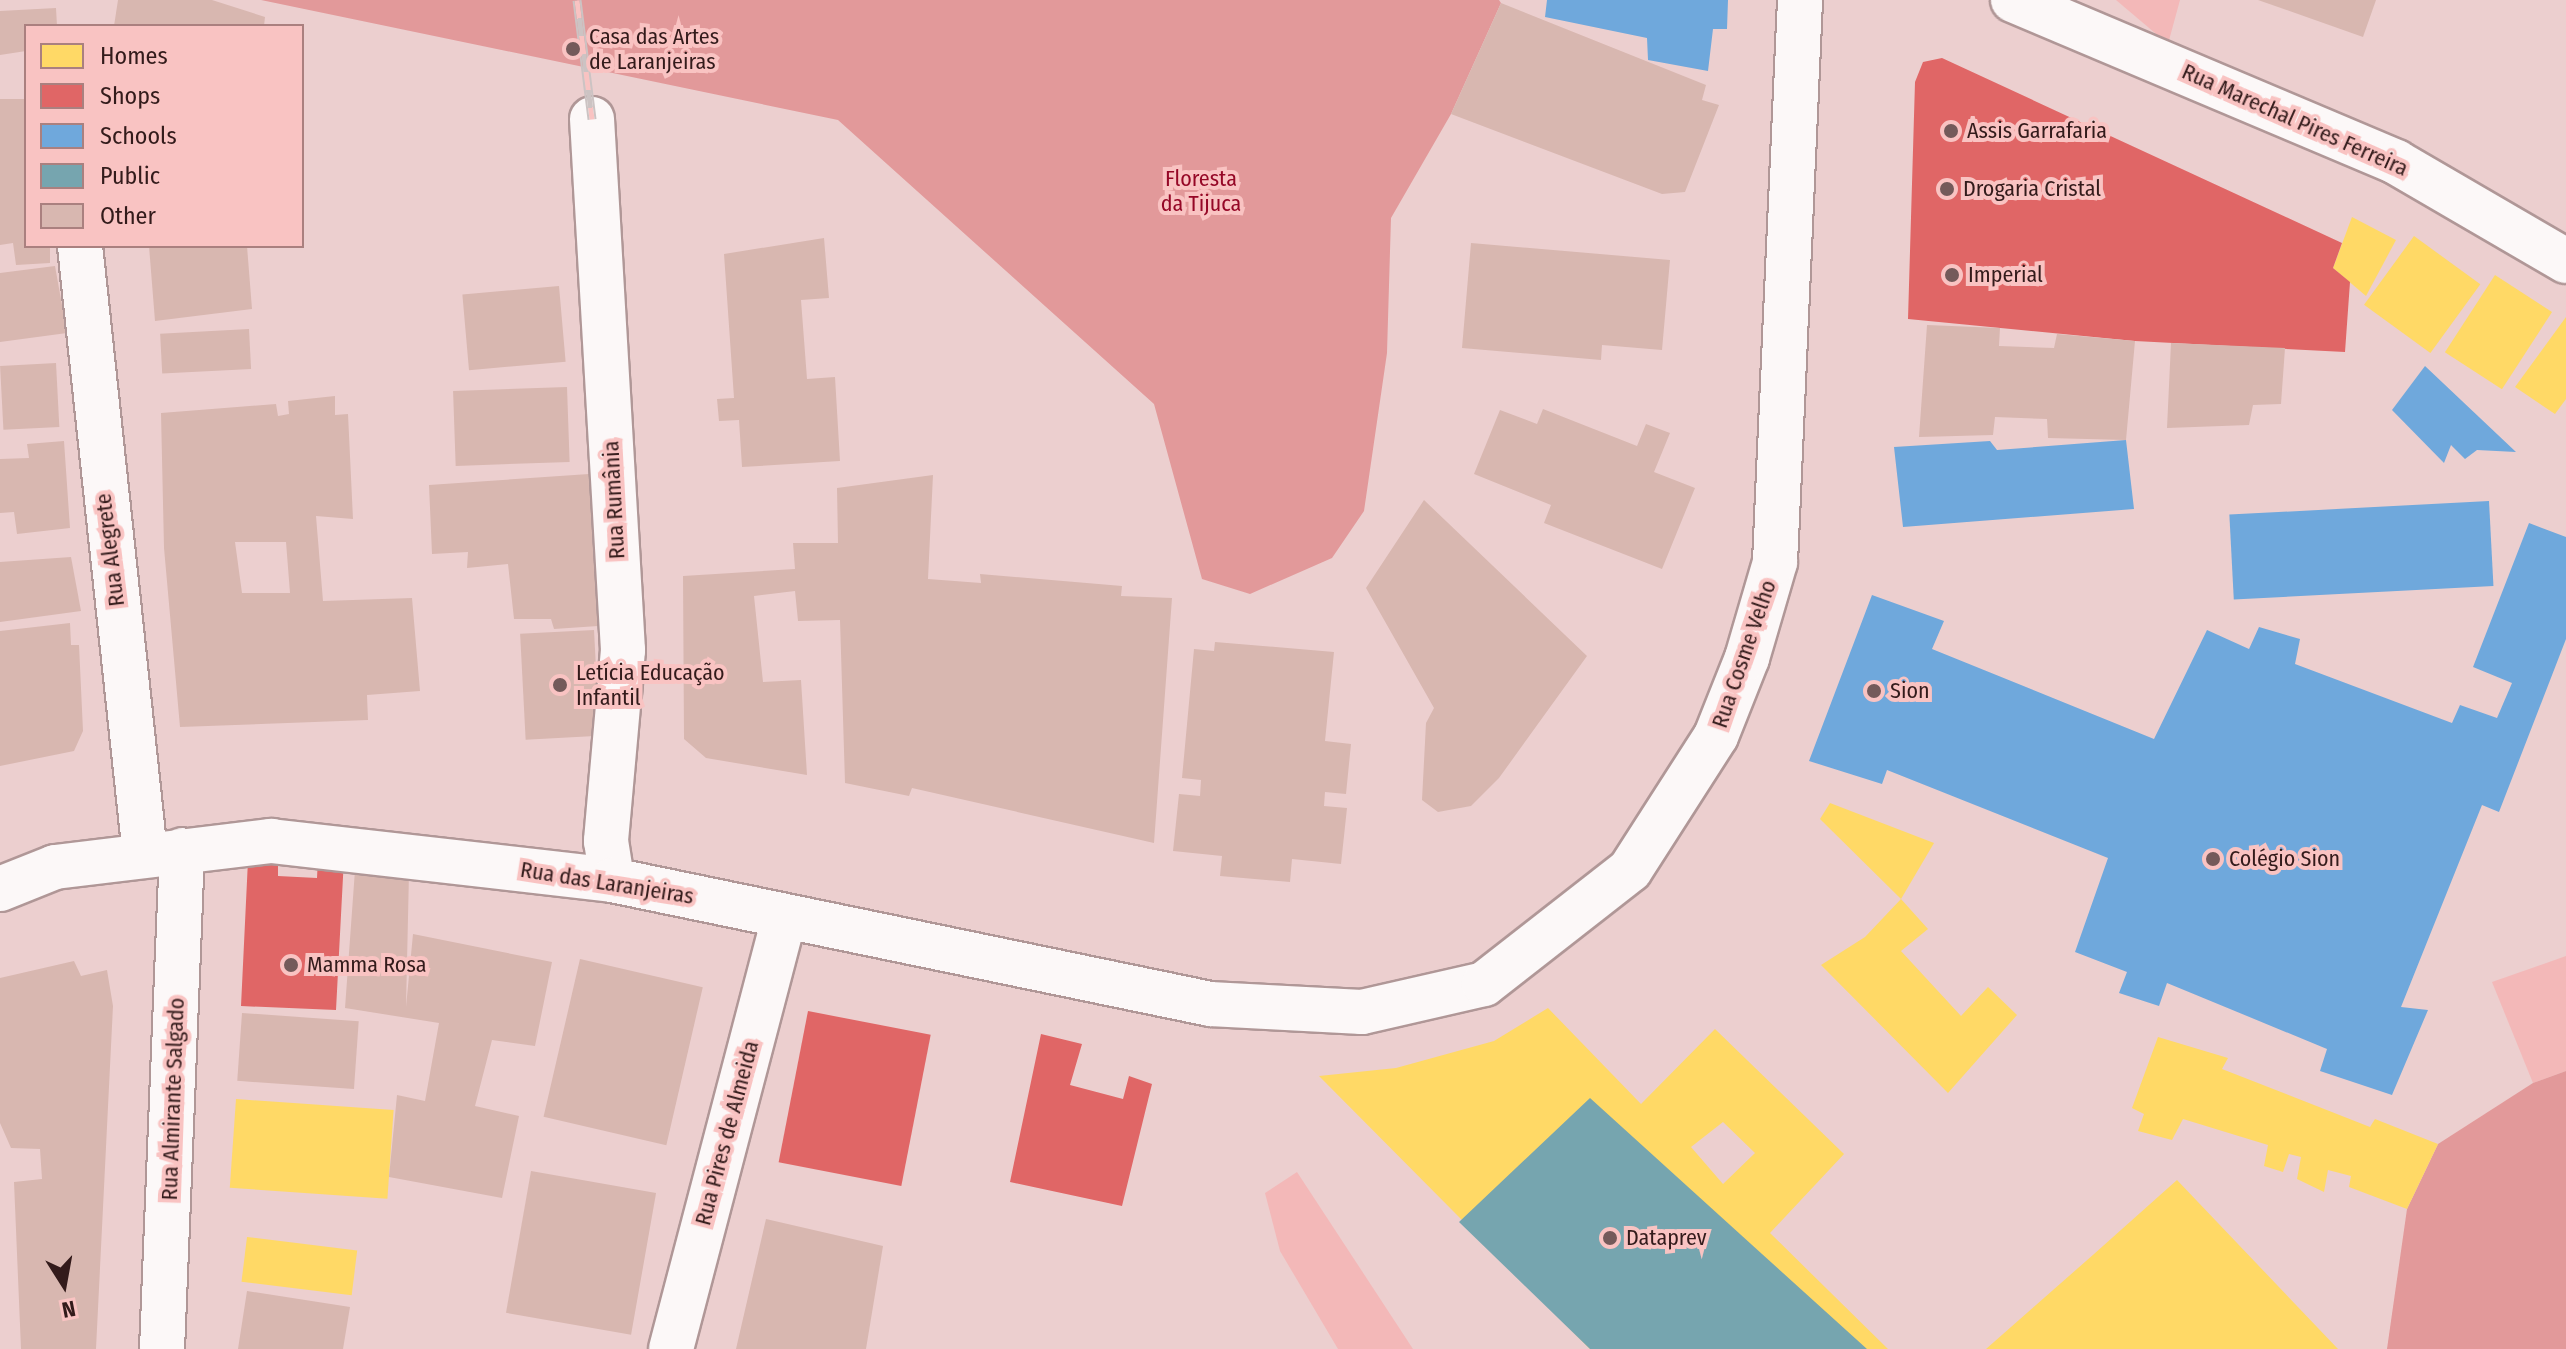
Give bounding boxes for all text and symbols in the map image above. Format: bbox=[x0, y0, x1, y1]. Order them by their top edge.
place label: Casa das Artes de Laranjeiras bbox=[589, 23, 719, 74]
legend bbox=[24, 24, 304, 248]
marker: Casa das Artes de Laranjeiras bbox=[564, 40, 582, 58]
text: Homes bbox=[100, 42, 168, 70]
street label: Rua Marechal Pires Ferreira bbox=[2178, 58, 2412, 182]
text: Shops bbox=[100, 82, 160, 110]
place label: Assis Garrafaria bbox=[1967, 118, 2107, 144]
text: Schools bbox=[100, 122, 177, 150]
marker: Assis Garrafaria bbox=[1942, 122, 1960, 140]
text: Public bbox=[100, 162, 160, 190]
park label: Floresta da Tijuca bbox=[1161, 165, 1241, 216]
place label: Drogaria Cristal bbox=[1963, 176, 2101, 202]
marker: Drogaria Cristal bbox=[1938, 180, 1956, 198]
text: Other bbox=[100, 202, 156, 230]
place label: Imperial bbox=[1968, 262, 2043, 288]
marker: Imperial bbox=[1943, 266, 1961, 284]
street label: Rua Rumânia bbox=[598, 440, 630, 560]
street label: Rua Alegrete bbox=[90, 492, 130, 608]
street label: Rua Cosme Velho bbox=[1706, 577, 1782, 731]
place label: Letícia Educação Infantil bbox=[576, 659, 724, 710]
marker: Letícia Educação Infantil bbox=[551, 676, 569, 694]
place label: Sion bbox=[1890, 678, 1930, 704]
marker: Sion bbox=[1865, 682, 1883, 700]
place label: Colégio Sion bbox=[2229, 846, 2340, 872]
marker: Colégio Sion bbox=[2204, 850, 2222, 868]
street label: Rua das Laranjeiras bbox=[518, 856, 696, 910]
place label: Mamma Rosa bbox=[307, 952, 426, 978]
marker: Mamma Rosa bbox=[282, 956, 300, 974]
street label: Rua Almirante Salgado bbox=[156, 997, 190, 1201]
street label: Rua Pires de Almeida bbox=[690, 1038, 764, 1228]
place label: Dataprev bbox=[1626, 1225, 1706, 1251]
marker: Dataprev bbox=[1601, 1229, 1619, 1247]
north arrow bbox=[24, 1245, 104, 1325]
text: N bbox=[60, 1295, 78, 1324]

